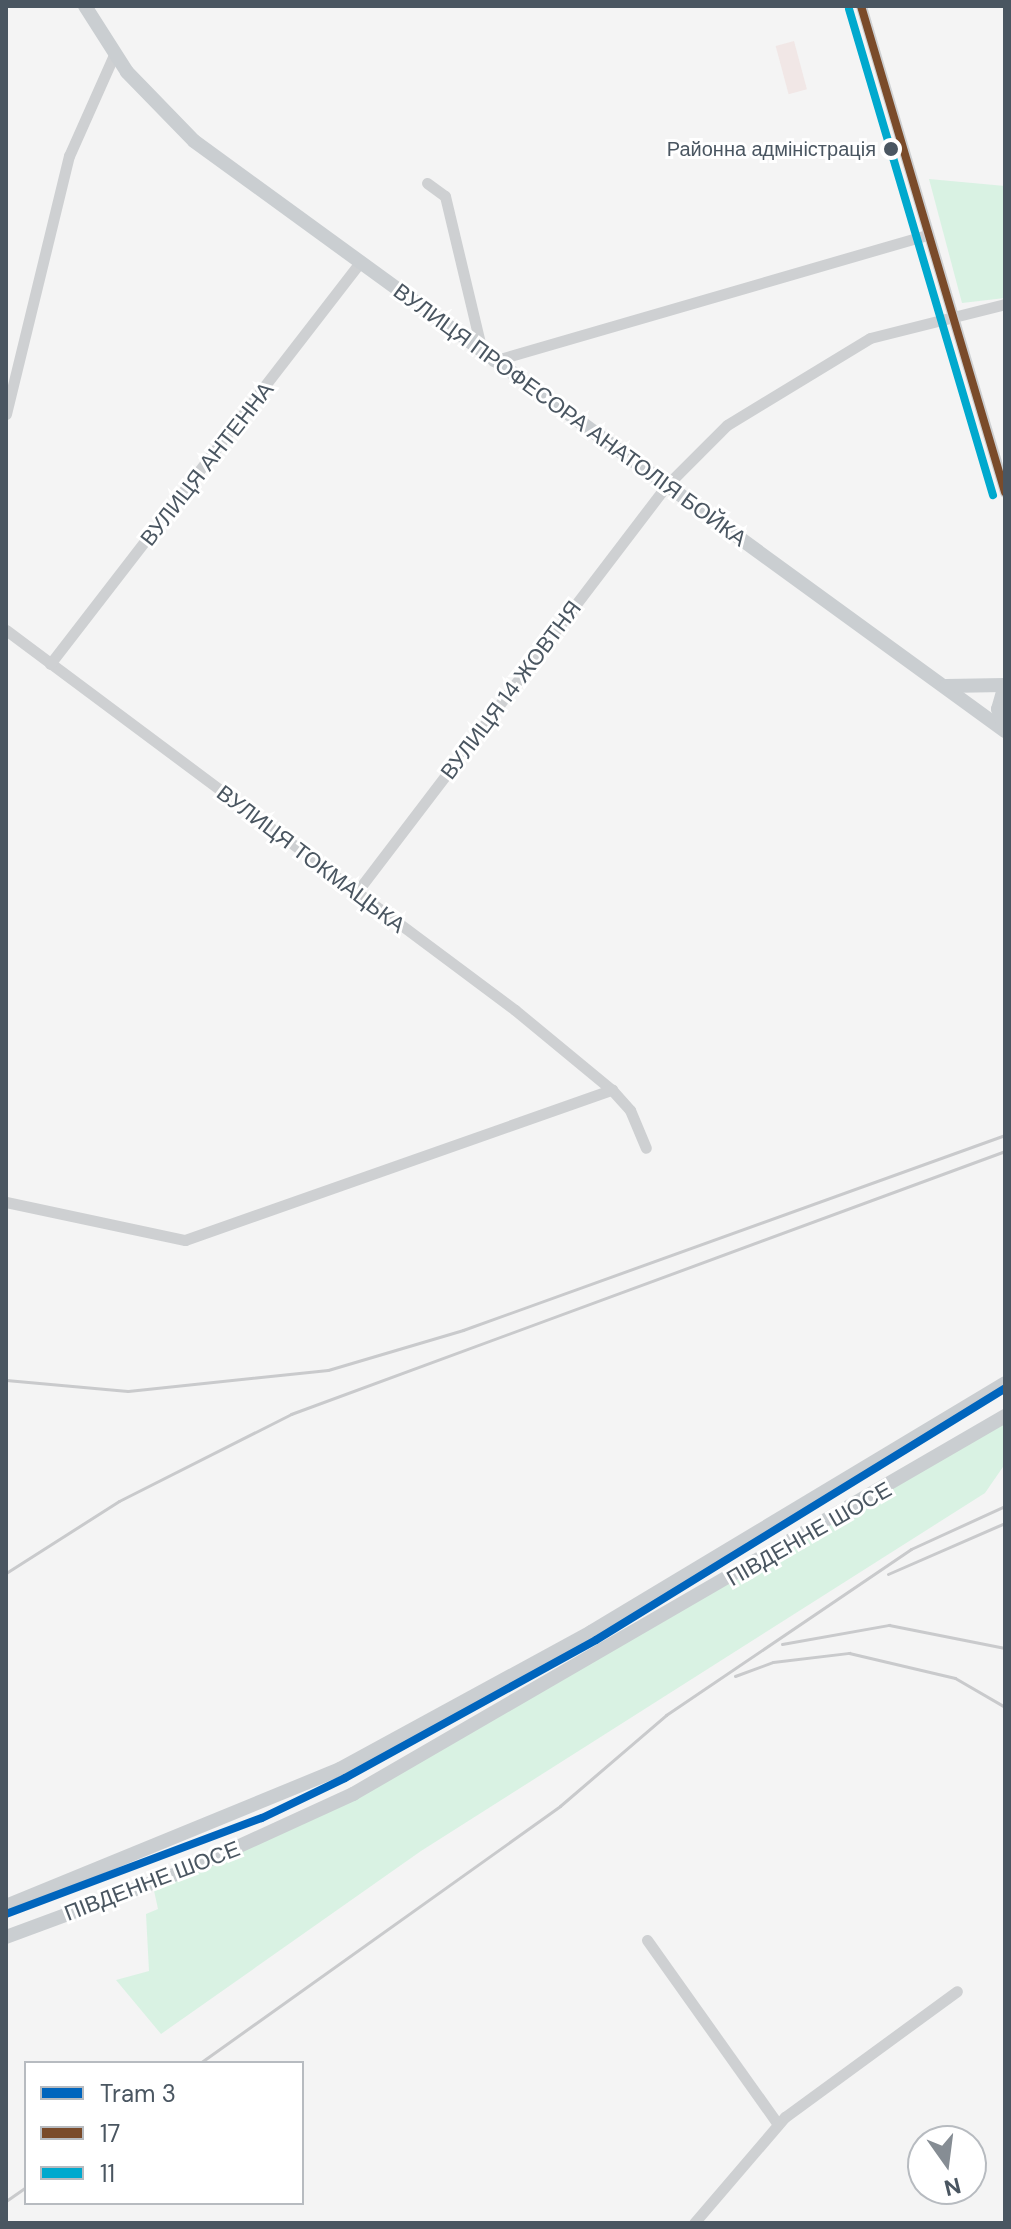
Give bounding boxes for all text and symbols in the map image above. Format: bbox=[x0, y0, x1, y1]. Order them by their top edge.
place label: Районна адміністрація bbox=[667, 137, 876, 161]
marker: Районна адміністрація bbox=[883, 141, 899, 157]
street label: ВУЛИЦЯ ПРОФЕСОРА АНАТОЛІЯ БОЙКА bbox=[388, 278, 752, 552]
street label: ВУЛИЦЯ АНТЕННА bbox=[135, 377, 279, 551]
street label: ВУЛИЦЯ 14 ЖОВТНЯ bbox=[435, 595, 587, 785]
street label: ВУЛИЦЯ ТОКМАЦЬКА bbox=[212, 780, 410, 938]
street label: ПІВДЕННЕ ШОСЕ bbox=[722, 1476, 896, 1592]
street label: ПІВДЕННЕ ШОСЕ bbox=[61, 1835, 243, 1927]
legend bbox=[24, 2061, 304, 2205]
text: Tram 3 bbox=[100, 2078, 176, 2109]
text: 17 bbox=[100, 2118, 120, 2149]
north arrow bbox=[907, 2125, 987, 2205]
text: 11 bbox=[100, 2158, 115, 2189]
text: N bbox=[941, 2171, 964, 2203]

